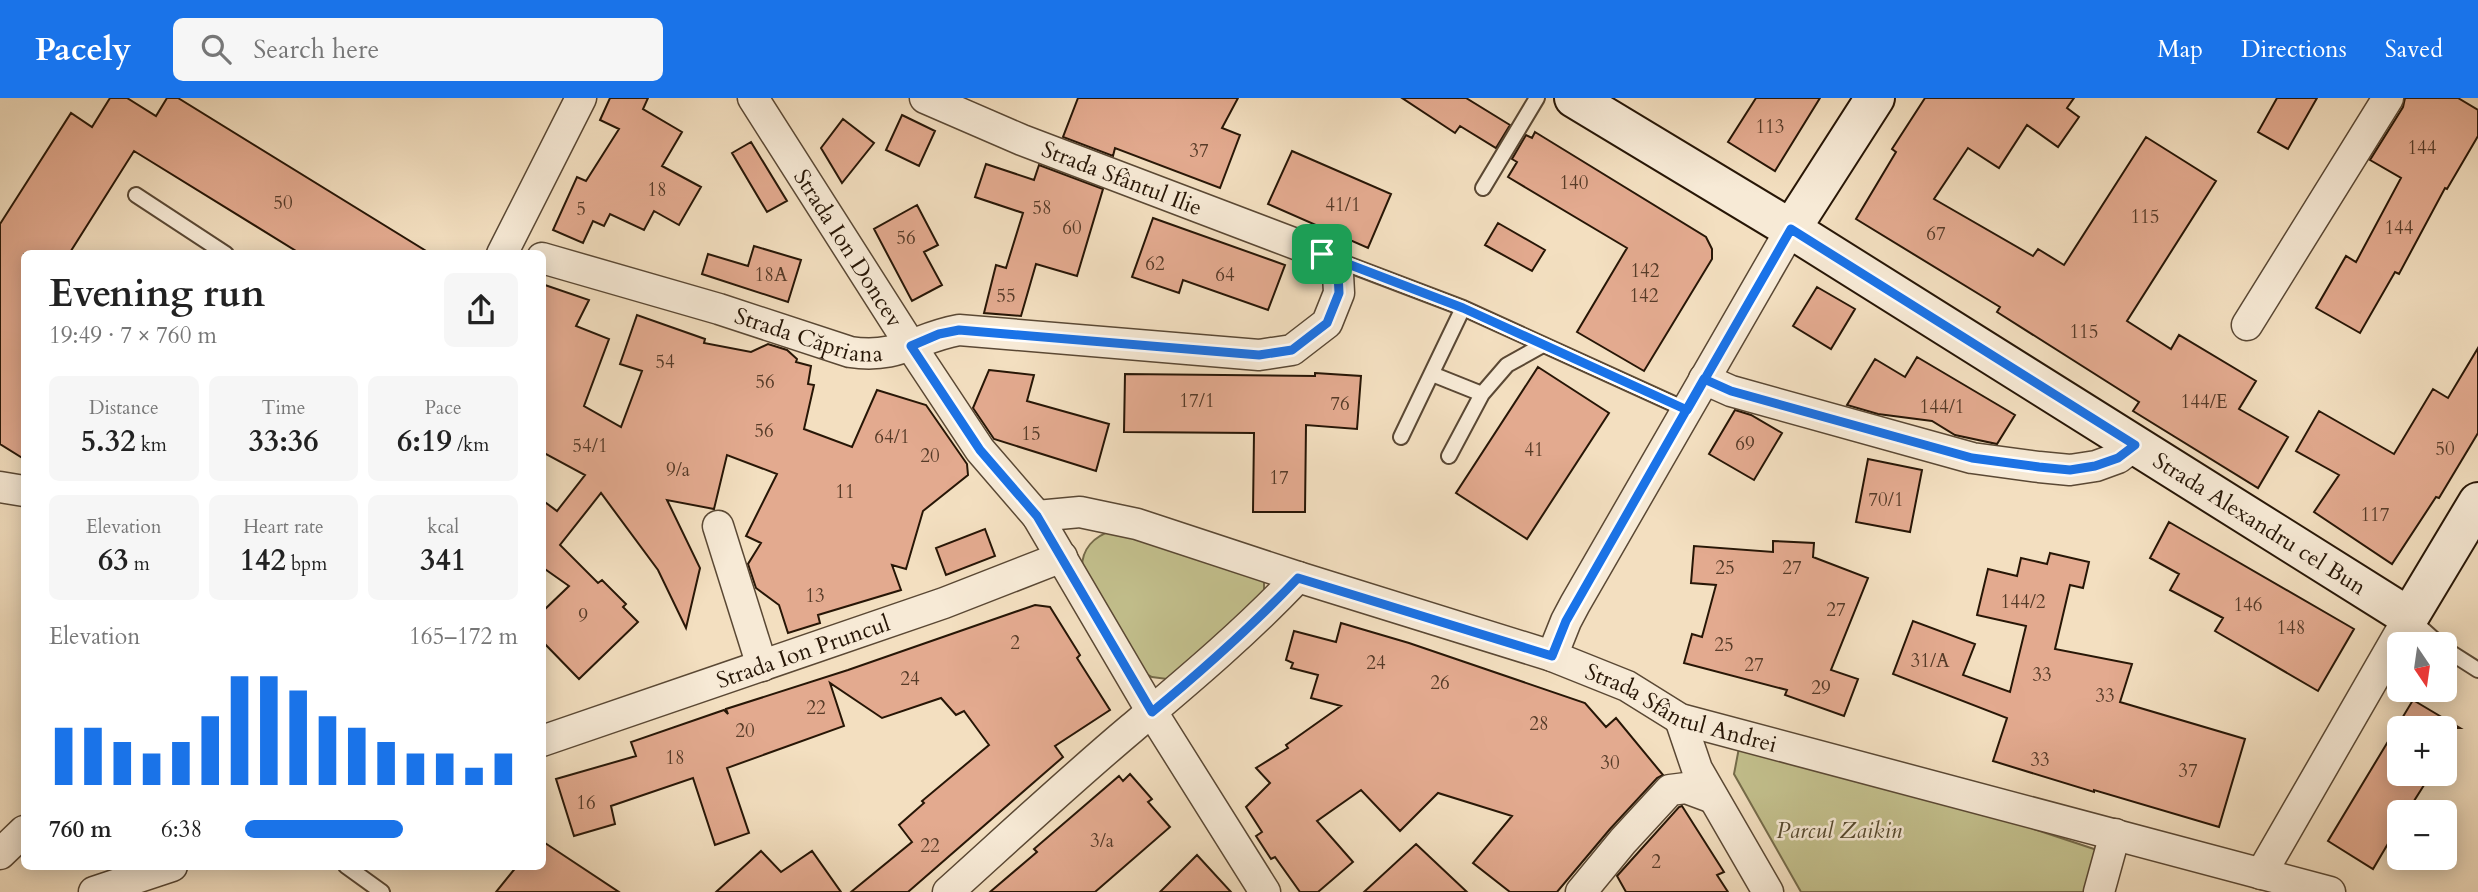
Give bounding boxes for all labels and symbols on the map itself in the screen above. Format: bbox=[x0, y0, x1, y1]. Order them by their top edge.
house number: 113 bbox=[1755, 114, 1785, 140]
street label: Strada Sfântul Ilie bbox=[1037, 134, 1207, 223]
house number: 144 bbox=[2407, 135, 2437, 161]
house number: 37 bbox=[1189, 138, 1209, 164]
street label: Strada Ion Doncev bbox=[786, 163, 910, 334]
house number: 140 bbox=[1559, 170, 1589, 196]
house number: 18 bbox=[647, 177, 667, 203]
house number: 50 bbox=[273, 190, 293, 216]
house number: 41/1 bbox=[1325, 192, 1361, 218]
house number: 58 bbox=[1032, 195, 1052, 221]
house number: 5 bbox=[576, 196, 586, 222]
house number: 115 bbox=[2130, 204, 2160, 230]
house number: 60 bbox=[1062, 215, 1082, 241]
house number: 144 bbox=[2384, 215, 2414, 241]
house number: 67 bbox=[1926, 221, 1946, 247]
pin bbox=[1292, 224, 1352, 284]
house number: 56 bbox=[896, 225, 916, 251]
house number: 62 bbox=[1145, 251, 1165, 277]
house number: 142 bbox=[1630, 258, 1660, 284]
house number: 18A bbox=[755, 262, 788, 288]
house number: 64 bbox=[1215, 262, 1235, 288]
house number: 55 bbox=[996, 283, 1016, 309]
house number: 142 bbox=[1629, 283, 1659, 309]
street label: Strada Căpriana bbox=[730, 300, 884, 370]
house number: 115 bbox=[2069, 319, 2099, 345]
house number: 54 bbox=[655, 349, 675, 375]
house number: 56 bbox=[755, 369, 775, 395]
house number: 17/1 bbox=[1179, 388, 1215, 414]
house number: 144/E bbox=[2180, 389, 2228, 415]
house number: 76 bbox=[1330, 391, 1350, 417]
house number: 144/1 bbox=[1919, 394, 1965, 420]
house number: 56 bbox=[754, 418, 774, 444]
house number: 15 bbox=[1021, 421, 1041, 447]
house number: 64/1 bbox=[874, 424, 910, 450]
house number: 69 bbox=[1735, 431, 1755, 457]
house number: 54/1 bbox=[572, 433, 608, 459]
house number: 50 bbox=[2435, 436, 2455, 462]
house number: 41 bbox=[1524, 437, 1544, 463]
house number: 20 bbox=[920, 443, 940, 469]
street label: Strada Alexandru cel Bun bbox=[2147, 445, 2372, 602]
house number: 9/a bbox=[666, 457, 690, 483]
house number: 17 bbox=[1269, 465, 1289, 491]
house number: 11 bbox=[835, 479, 855, 505]
house number: 70/1 bbox=[1868, 487, 1904, 513]
house number: 117 bbox=[2360, 502, 2390, 528]
house number: 25 bbox=[1715, 555, 1735, 581]
house number: 27 bbox=[1782, 555, 1802, 581]
house number: 13 bbox=[805, 583, 825, 609]
house number: 144/2 bbox=[2000, 589, 2046, 615]
house number: 146 bbox=[2233, 592, 2263, 618]
house number: 27 bbox=[1826, 597, 1846, 623]
house number: 9 bbox=[578, 603, 588, 629]
street label: Strada Ion Pruncul bbox=[712, 608, 894, 696]
house number: 148 bbox=[2276, 615, 2306, 641]
house number: 2 bbox=[1010, 630, 1020, 656]
house number: 25 bbox=[1714, 632, 1734, 658]
north arrow bbox=[2387, 632, 2457, 702]
house number: 31/A bbox=[1910, 648, 1950, 674]
house number: 24 bbox=[1366, 650, 1386, 676]
house number: 27 bbox=[1744, 652, 1764, 678]
street label: Strada Sfântul Andrei bbox=[1580, 656, 1780, 760]
house number: 33 bbox=[2032, 662, 2052, 688]
house number: 24 bbox=[900, 666, 920, 692]
house number: 26 bbox=[1430, 670, 1450, 696]
house number: 29 bbox=[1811, 675, 1831, 701]
house number: 33 bbox=[2095, 683, 2115, 709]
house number: 22 bbox=[806, 695, 826, 721]
house number: 28 bbox=[1529, 711, 1549, 737]
house number: 20 bbox=[735, 718, 755, 744]
house number: 18 bbox=[665, 745, 685, 771]
house number: 33 bbox=[2030, 747, 2050, 773]
house number: 30 bbox=[1600, 750, 1620, 776]
house number: 37 bbox=[2178, 758, 2198, 784]
house number: 16 bbox=[576, 790, 596, 816]
park label: Parcul Zaikin bbox=[1776, 815, 1903, 846]
house number: 3/a bbox=[1090, 828, 1114, 854]
house number: 22 bbox=[920, 833, 940, 859]
house number: 2 bbox=[1651, 849, 1661, 875]

